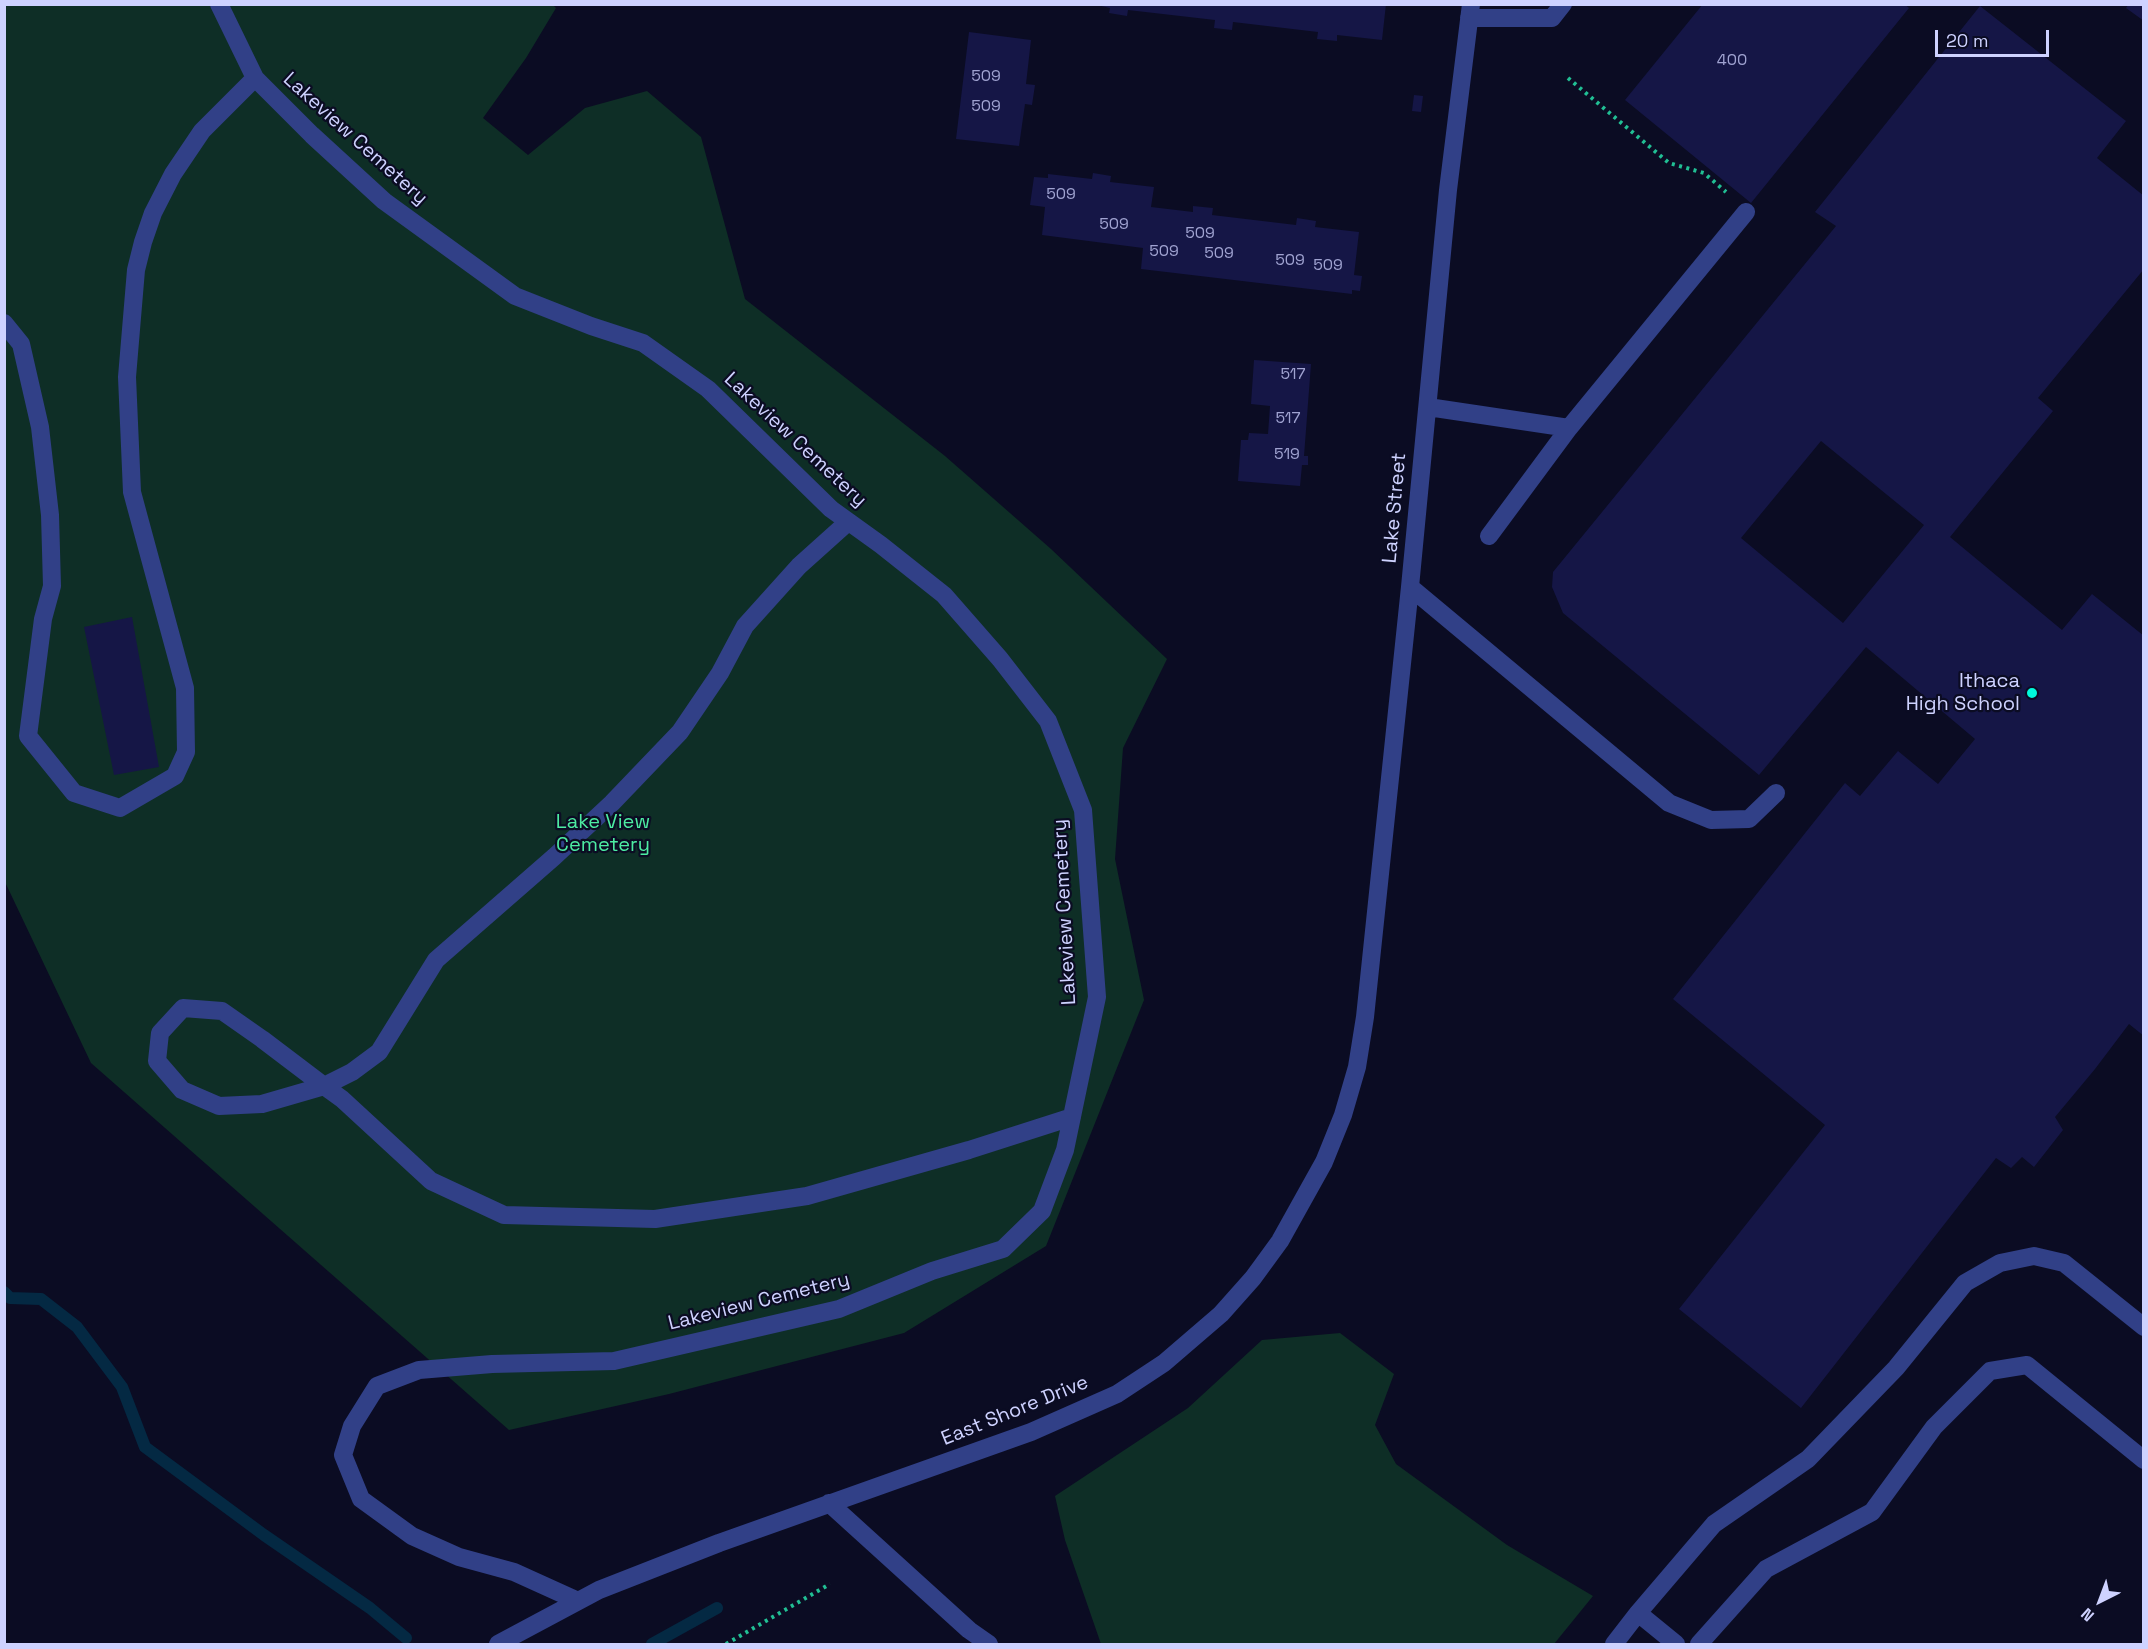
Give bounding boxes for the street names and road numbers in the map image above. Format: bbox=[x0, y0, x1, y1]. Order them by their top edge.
street label: Lakeview Cemetery bbox=[278, 68, 432, 210]
street label: Lakeview Cemetery bbox=[719, 368, 871, 512]
street label: Lake Street bbox=[1378, 452, 1412, 564]
street label: Lakeview Cemetery bbox=[1048, 818, 1082, 1006]
street label: Lakeview Cemetery bbox=[666, 1268, 852, 1336]
street label: East Shore Drive bbox=[938, 1371, 1092, 1451]

